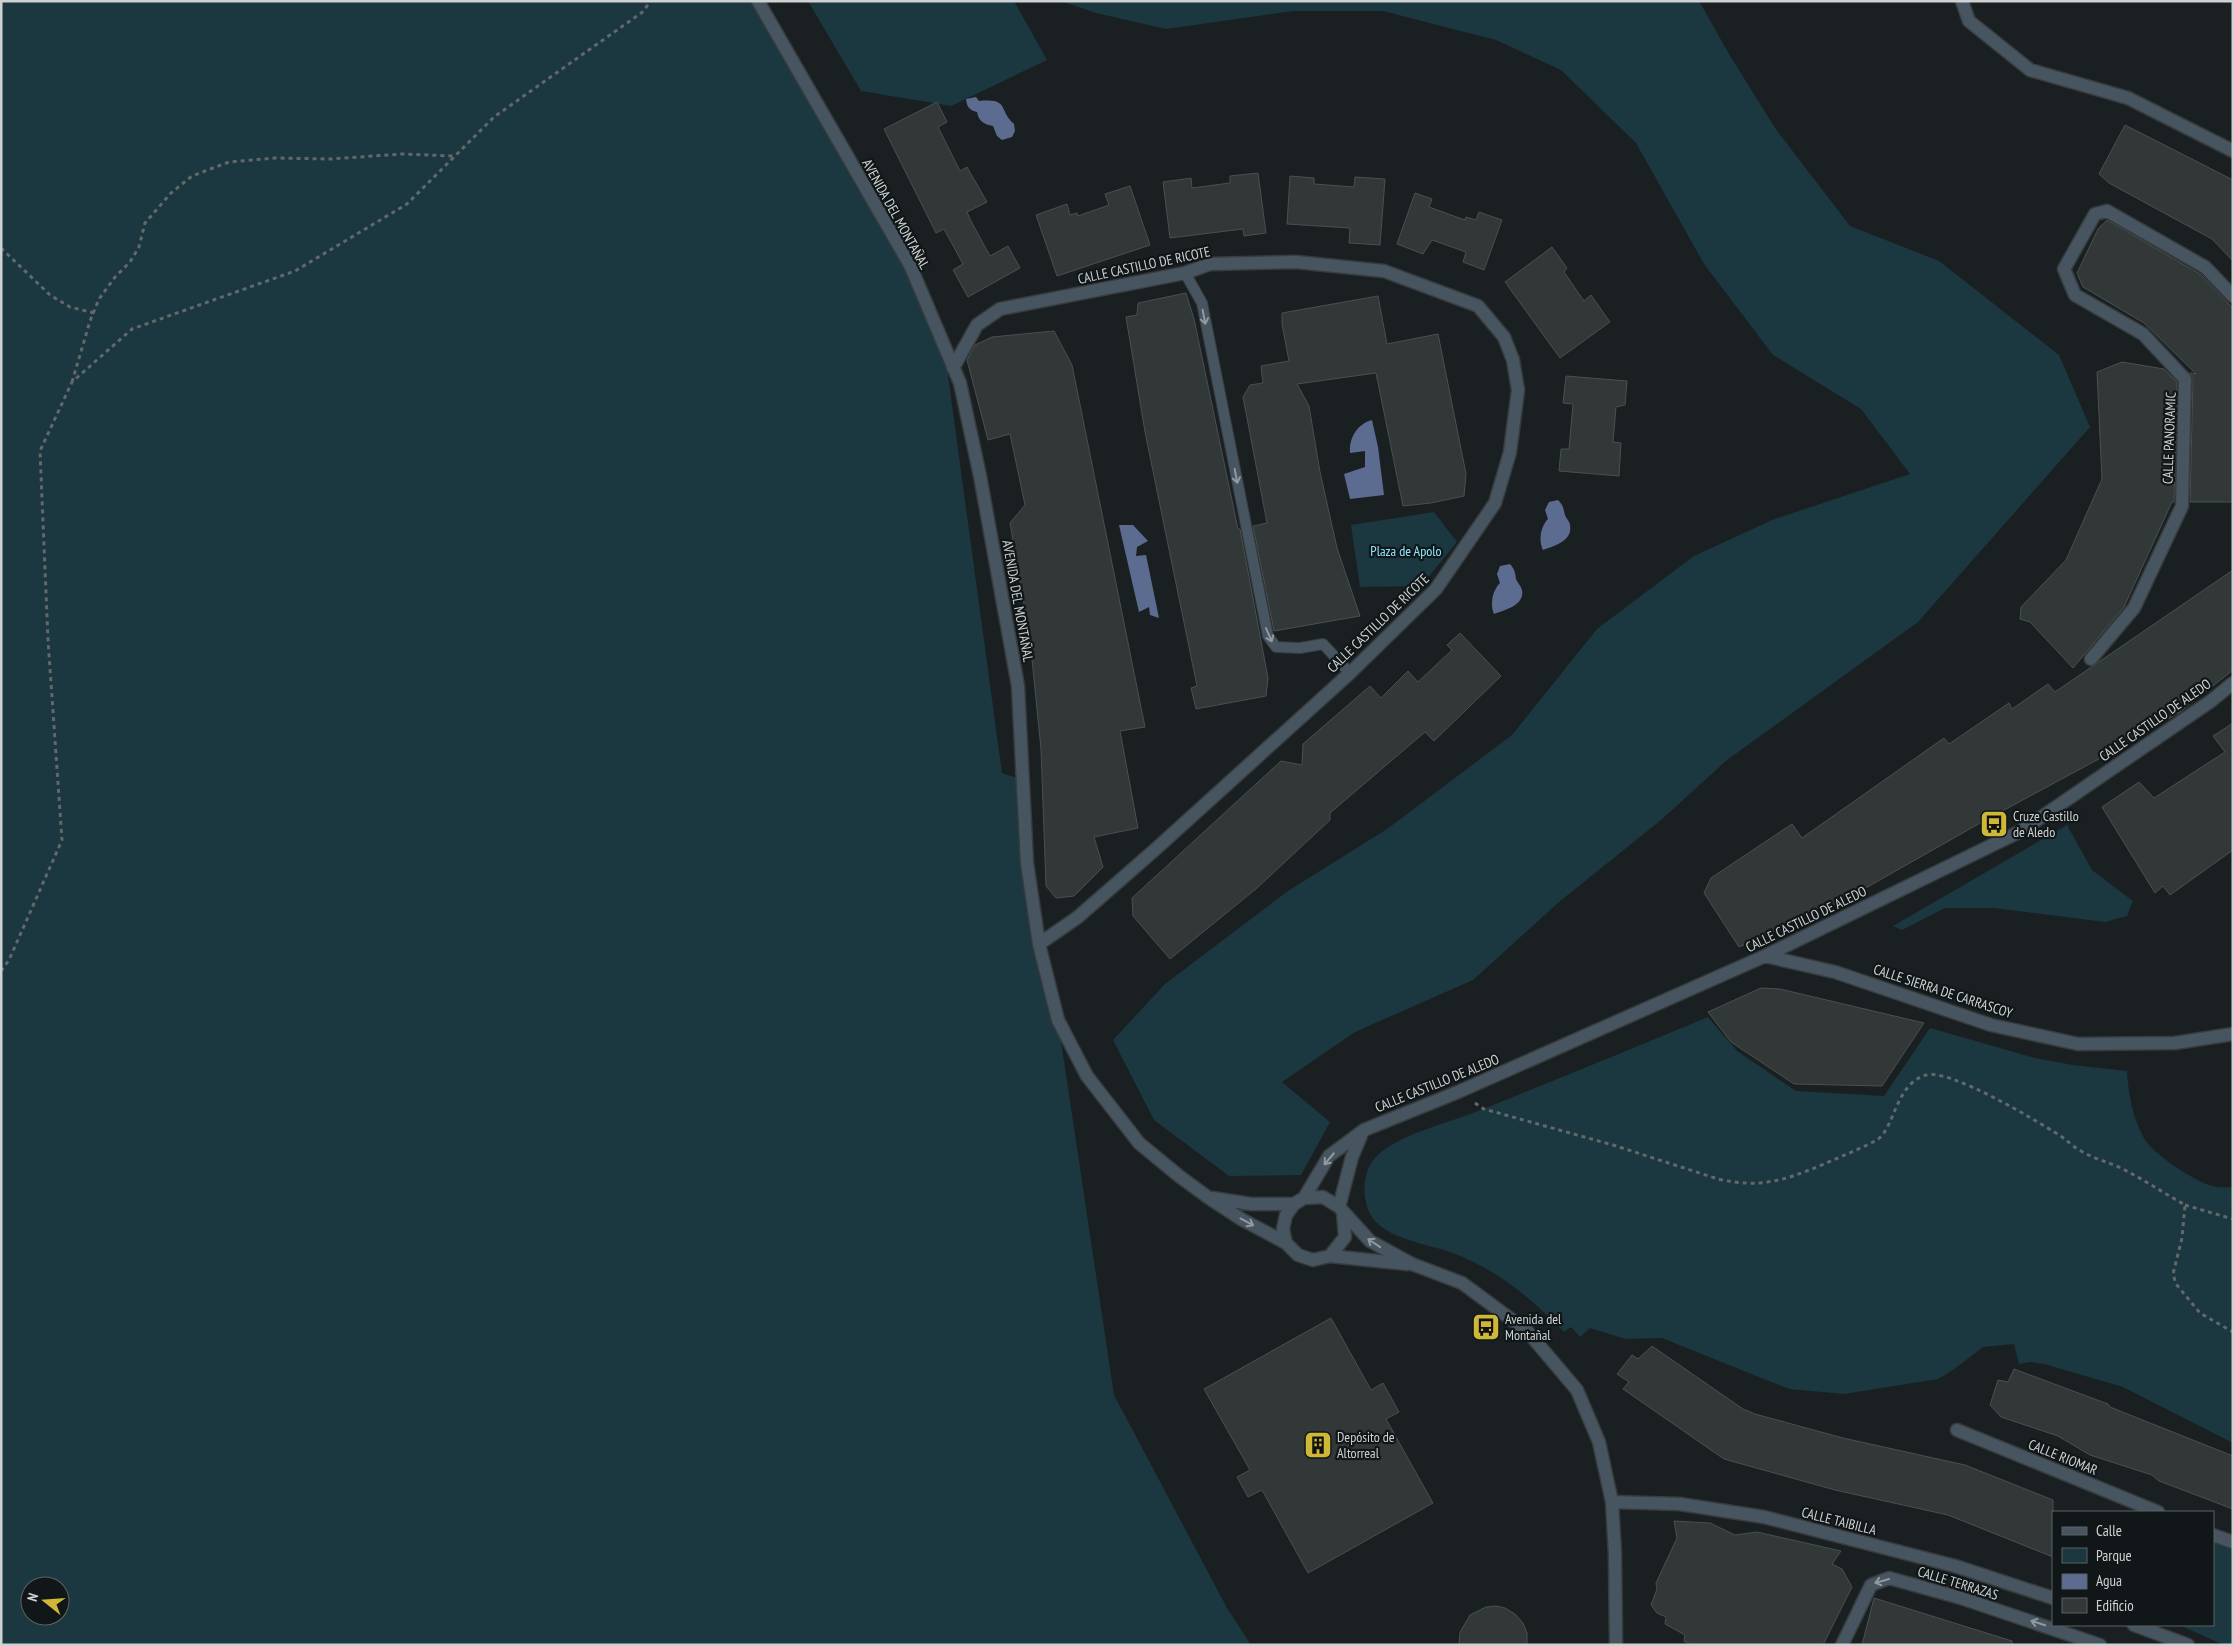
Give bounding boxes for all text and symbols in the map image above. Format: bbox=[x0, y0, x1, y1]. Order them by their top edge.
street label: AVENIDA DEL MONTAÑAL bbox=[858, 156, 934, 272]
street label: CALLE CASTILLO DE RICOTE bbox=[1076, 242, 1212, 288]
one-way arrow bbox=[1200, 308, 1210, 324]
street label: CALLE PANORAMIC bbox=[2158, 391, 2180, 484]
one-way arrow bbox=[1232, 468, 1241, 484]
street label: AVENIDA DEL MONTAÑAL bbox=[998, 539, 1038, 664]
park label: Plaza de Apolo bbox=[1370, 542, 1442, 560]
street label: CALLE CASTILLO DE RICOTE bbox=[1323, 570, 1433, 676]
one-way arrow bbox=[1265, 627, 1275, 642]
street label: CALLE CASTILLO DE ALEDO bbox=[2096, 674, 2215, 765]
place label: Cruze Castillo de Aledo bbox=[2013, 807, 2079, 841]
bus stop icon: Cruze Castillo de Aledo bbox=[1979, 809, 2009, 839]
street label: CALLE CASTILLO DE ALEDO bbox=[1743, 882, 1870, 956]
street label: CALLE SIERRA DE CARRASCOY bbox=[1871, 960, 2015, 1022]
street label: CALLE CASTILLO DE ALEDO bbox=[1372, 1050, 1502, 1116]
one-way arrow bbox=[1323, 1152, 1334, 1165]
one-way arrow bbox=[1239, 1218, 1254, 1227]
one-way arrow bbox=[1367, 1238, 1381, 1248]
place label: Avenida del Montañal bbox=[1505, 1310, 1562, 1344]
bus stop icon: Avenida del Montañal bbox=[1471, 1312, 1501, 1342]
place label: Depósito de Altorreal bbox=[1337, 1428, 1395, 1462]
building icon: Depósito de Altorreal bbox=[1303, 1430, 1333, 1460]
street label: CALLE RIOMAR bbox=[2026, 1435, 2101, 1479]
street label: CALLE TAIBILLA bbox=[1800, 1503, 1879, 1539]
legend bbox=[2052, 1511, 2214, 1626]
text: Calle bbox=[2096, 1521, 2122, 1540]
text: Parque bbox=[2096, 1546, 2132, 1565]
street label: CALLE TERRAZAS bbox=[1916, 1562, 2000, 1604]
text: Agua bbox=[2096, 1571, 2122, 1590]
north arrow bbox=[20, 1576, 70, 1626]
one-way arrow bbox=[1875, 1577, 1891, 1586]
text: N bbox=[23, 1591, 42, 1603]
text: Edificio bbox=[2096, 1596, 2134, 1615]
one-way arrow bbox=[2030, 1618, 2046, 1628]

